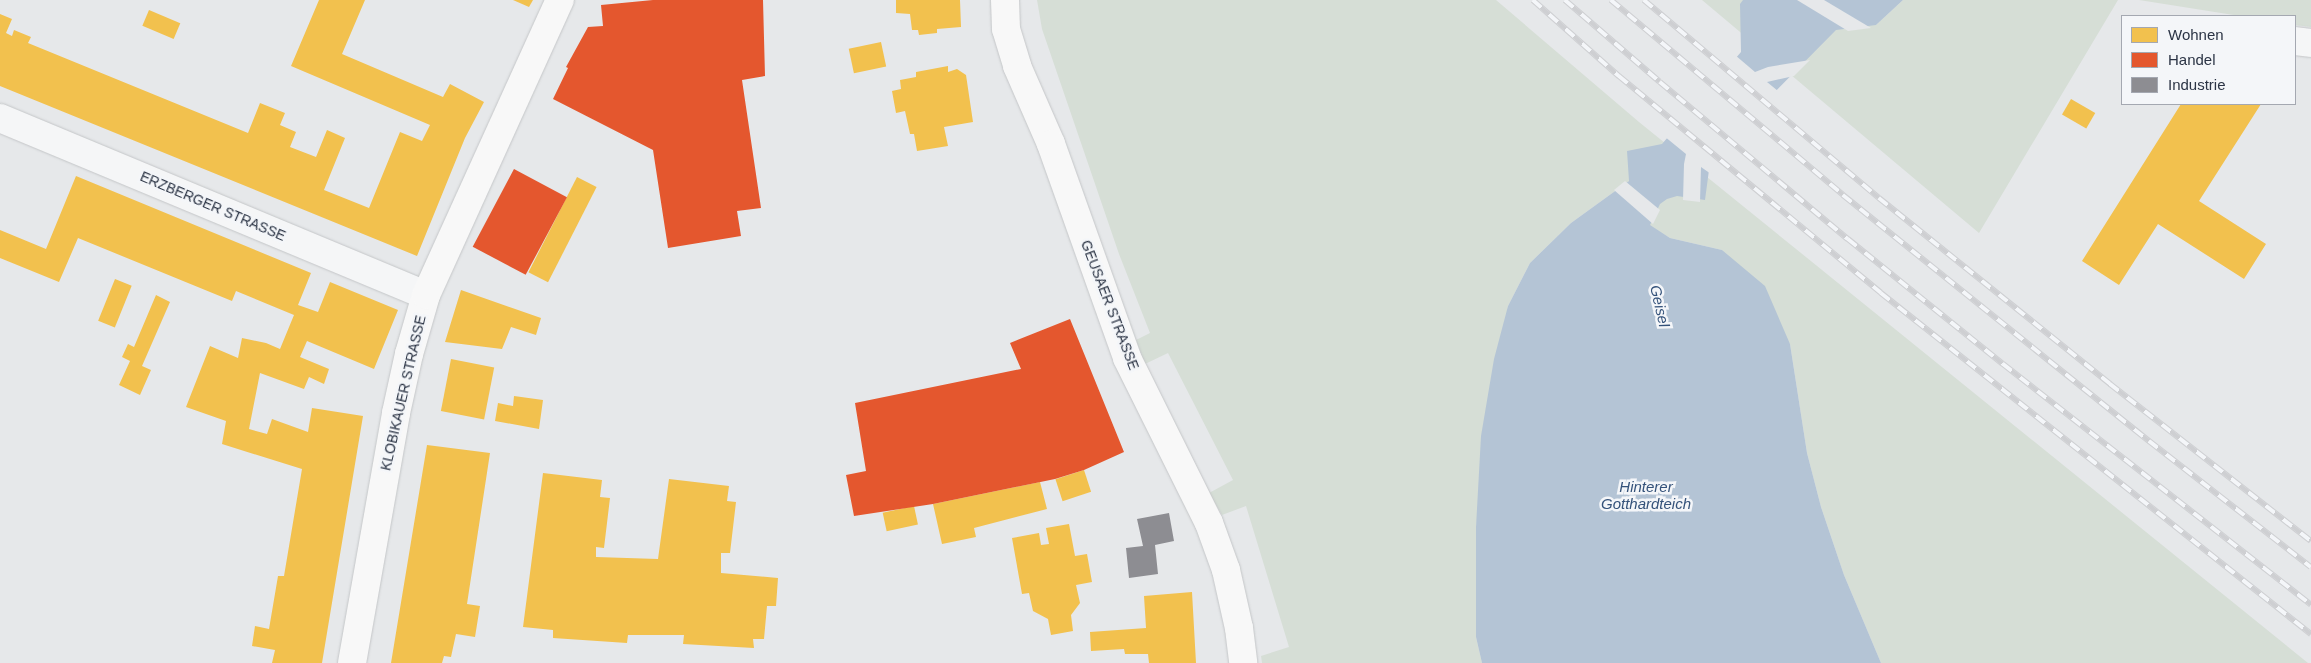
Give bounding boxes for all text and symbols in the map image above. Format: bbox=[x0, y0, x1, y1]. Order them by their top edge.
legend bbox=[2121, 15, 2296, 105]
text: Wohnen bbox=[2168, 26, 2224, 43]
text: Handel bbox=[2168, 51, 2216, 68]
text: Industrie bbox=[2168, 76, 2226, 93]
street label: ERZBERGER STRASSE bbox=[138, 168, 288, 244]
street label: GEUSAER STRASSE bbox=[1077, 238, 1143, 372]
water label: Geisel bbox=[1646, 283, 1674, 329]
street label: KLOBIKAUER STRASSE bbox=[377, 314, 429, 472]
water label: Hinterer Gotthardteich bbox=[1601, 477, 1691, 512]

